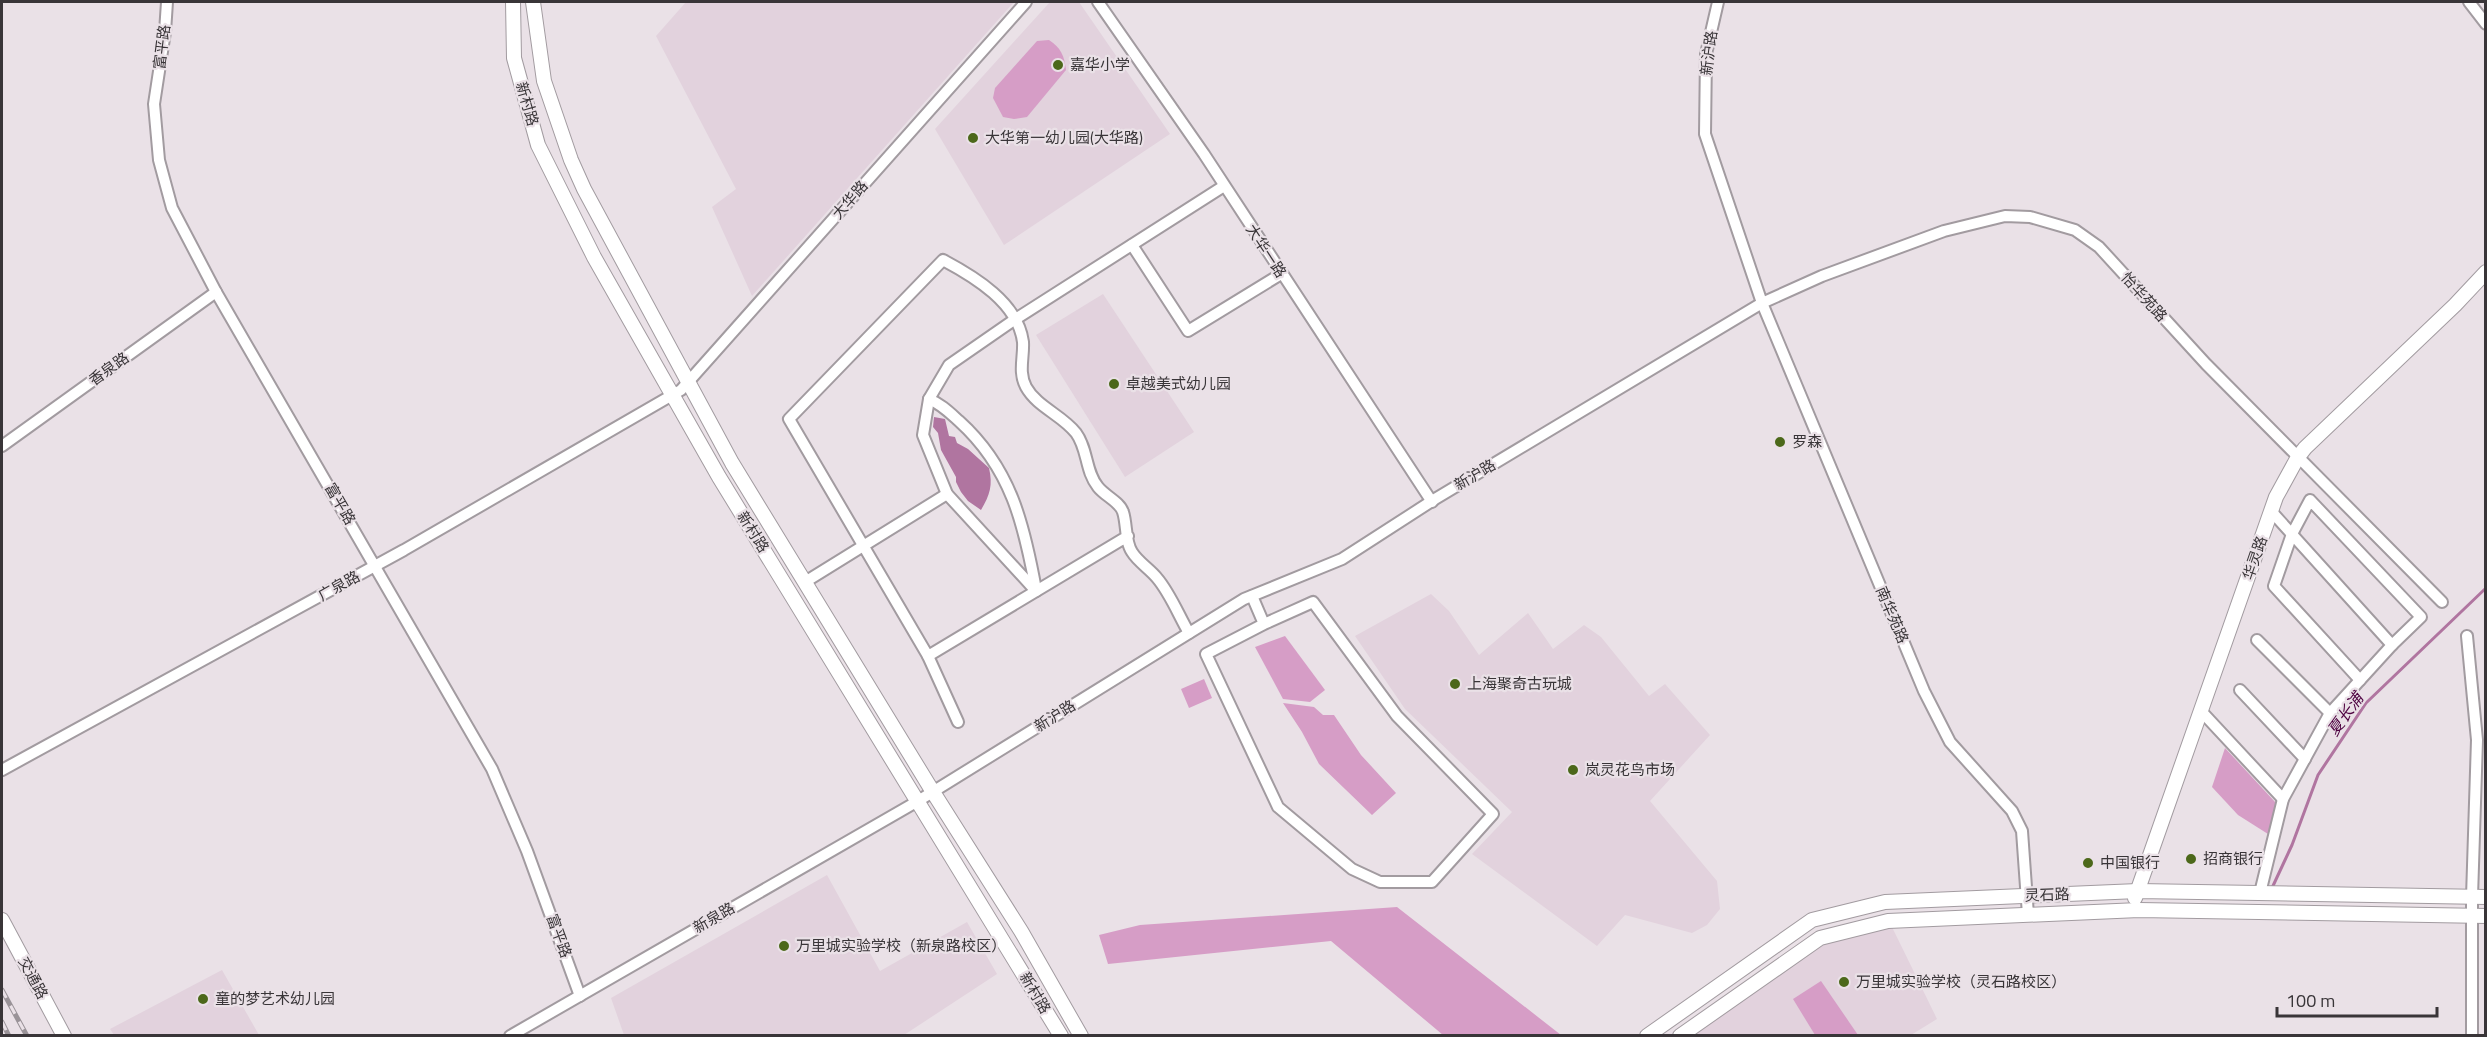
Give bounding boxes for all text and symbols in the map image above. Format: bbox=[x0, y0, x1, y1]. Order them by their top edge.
street label: 富平路 bbox=[147, 23, 176, 71]
street label: 新沪路 bbox=[1694, 29, 1723, 77]
place label: 嘉华小学 bbox=[1070, 53, 1130, 76]
marker: 嘉华小学 bbox=[1051, 58, 1065, 72]
street label: 新村路 bbox=[510, 79, 545, 129]
place label: 大华第一幼儿园(大华路) bbox=[985, 126, 1143, 149]
marker: 大华第一幼儿园(大华路) bbox=[966, 131, 980, 145]
street label: 大华路 bbox=[826, 175, 873, 224]
street label: 大华一路 bbox=[1240, 219, 1292, 282]
street label: 怡华苑路 bbox=[2116, 267, 2173, 327]
street label: 香泉路 bbox=[84, 346, 134, 391]
place label: 卓越美式幼儿园 bbox=[1126, 372, 1231, 395]
marker: 卓越美式幼儿园 bbox=[1107, 377, 1121, 391]
place label: 罗森 bbox=[1792, 430, 1822, 453]
marker: 罗森 bbox=[1773, 435, 1787, 449]
street label: 新沪路 bbox=[1450, 453, 1500, 496]
street label: 富平路 bbox=[319, 479, 362, 529]
street label: 新村路 bbox=[732, 507, 775, 557]
street label: 华灵路 bbox=[2236, 533, 2273, 583]
street label: 广泉路 bbox=[313, 565, 364, 607]
street label: 南华苑路 bbox=[1870, 583, 1915, 647]
place label: 上海聚奇古玩城 bbox=[1467, 672, 1572, 695]
marker: 上海聚奇古玩城 bbox=[1448, 677, 1462, 691]
water label: 夏长浦 bbox=[2321, 685, 2371, 740]
street label: 新沪路 bbox=[1030, 694, 1080, 737]
place label: 岚灵花鸟市场 bbox=[1585, 758, 1675, 781]
marker: 岚灵花鸟市场 bbox=[1566, 763, 1580, 777]
place label: 招商银行 bbox=[2203, 847, 2263, 870]
place label: 中国银行 bbox=[2100, 851, 2160, 874]
marker: 招商银行 bbox=[2184, 852, 2198, 866]
marker: 中国银行 bbox=[2081, 856, 2095, 870]
street label: 灵石路 bbox=[2024, 882, 2070, 907]
street label: 新泉路 bbox=[689, 896, 739, 939]
street label: 富平路 bbox=[541, 911, 578, 961]
place label: 万里城实验学校（新泉路校区） bbox=[796, 934, 1006, 957]
marker: 万里城实验学校（新泉路校区） bbox=[777, 939, 791, 953]
street label: 交通路 bbox=[13, 952, 54, 1003]
street label: 新村路 bbox=[1014, 968, 1057, 1018]
place label: 万里城实验学校（灵石路校区） bbox=[1856, 970, 2066, 993]
marker: 万里城实验学校（灵石路校区） bbox=[1837, 975, 1851, 989]
scale bar bbox=[2277, 980, 2438, 1018]
place label: 童的梦艺术幼儿园 bbox=[215, 987, 335, 1010]
text: 100 m bbox=[2286, 987, 2335, 1014]
marker: 童的梦艺术幼儿园 bbox=[196, 992, 210, 1006]

